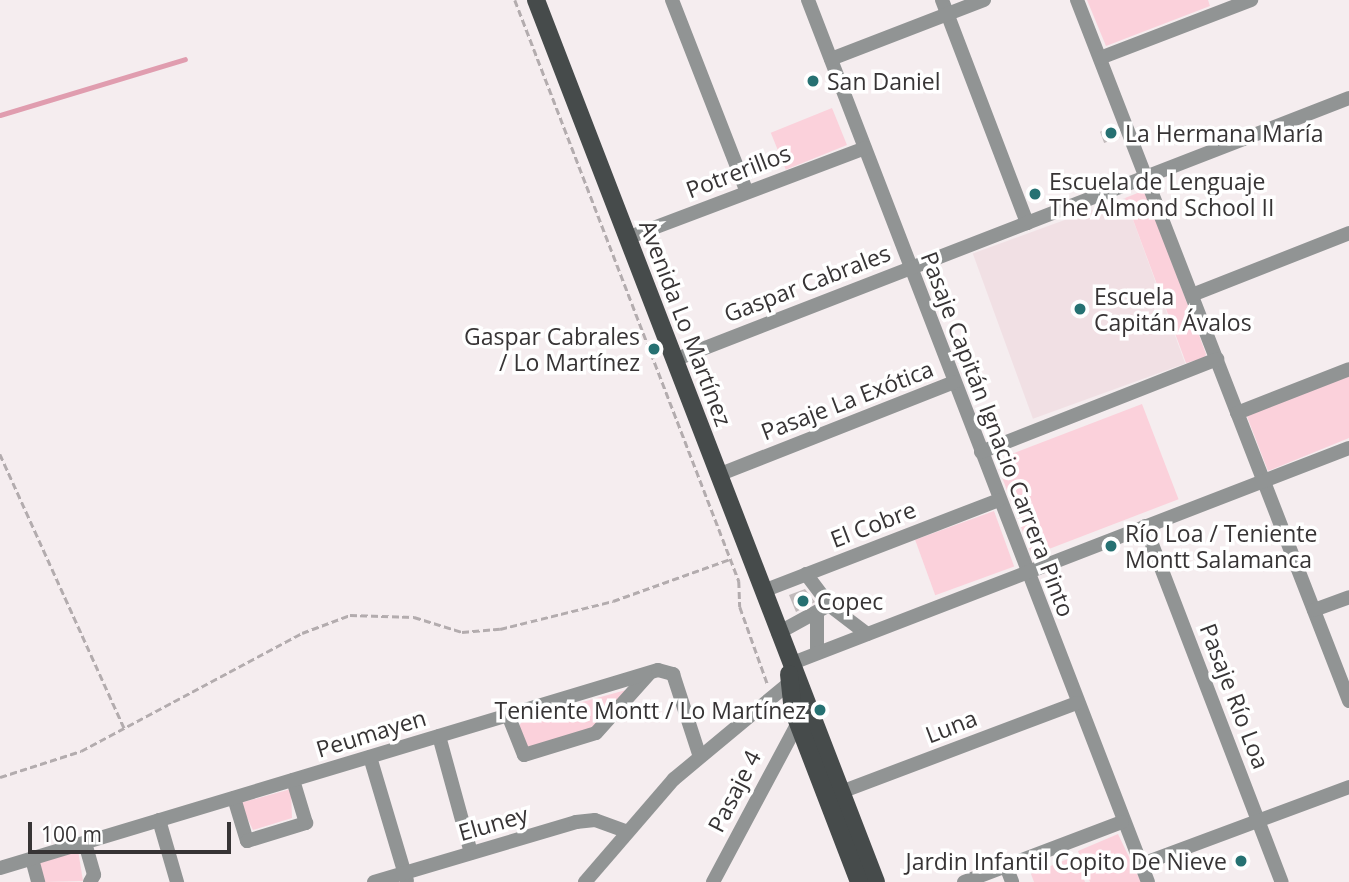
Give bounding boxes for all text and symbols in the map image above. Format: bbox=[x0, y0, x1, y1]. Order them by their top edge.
place label: San Daniel bbox=[827, 67, 941, 95]
marker: San Daniel bbox=[805, 73, 821, 89]
place label: La Hermana María bbox=[1125, 119, 1323, 147]
marker: La Hermana María bbox=[1103, 125, 1119, 141]
street label: Potrerillos bbox=[682, 138, 794, 204]
place label: Escuela de Lenguaje The Almond School II bbox=[1049, 167, 1274, 221]
marker: Escuela de Lenguaje The Almond School II bbox=[1027, 186, 1043, 202]
street label: Avenida Lo Martínez bbox=[634, 216, 738, 430]
street label: Gaspar Cabrales bbox=[720, 239, 894, 327]
street label: Pasaje Capitán Ignacio Carrera Pinto bbox=[915, 248, 1081, 620]
place label: Escuela Capitán Ávalos bbox=[1094, 282, 1252, 336]
marker: Escuela Capitán Ávalos bbox=[1072, 301, 1088, 317]
place label: Gaspar Cabrales / Lo Martínez bbox=[464, 322, 640, 376]
marker: Gaspar Cabrales / Lo Martínez bbox=[646, 341, 662, 357]
street label: Pasaje La Exótica bbox=[757, 354, 937, 446]
street label: El Cobre bbox=[826, 495, 920, 553]
place label: Río Loa / Teniente Montt Salamanca bbox=[1125, 519, 1317, 573]
marker: Río Loa / Teniente Montt Salamanca bbox=[1103, 538, 1119, 554]
place label: Copec bbox=[817, 587, 883, 615]
marker: Copec bbox=[795, 593, 811, 609]
street label: Pasaje Río Loa bbox=[1195, 619, 1275, 773]
place label: Teniente Montt / Lo Martínez bbox=[495, 696, 806, 724]
marker: Teniente Montt / Lo Martínez bbox=[812, 702, 828, 718]
street label: Peumayen bbox=[313, 703, 429, 763]
street label: Luna bbox=[921, 704, 981, 748]
street label: Pasaje 4 bbox=[702, 745, 766, 837]
street label: Eluney bbox=[455, 800, 531, 846]
scale bar bbox=[32, 808, 234, 852]
text: 100 m bbox=[41, 820, 102, 848]
place label: Jardin Infantil Copito De Nieve bbox=[906, 847, 1227, 875]
marker: Jardin Infantil Copito De Nieve bbox=[1233, 853, 1249, 869]

